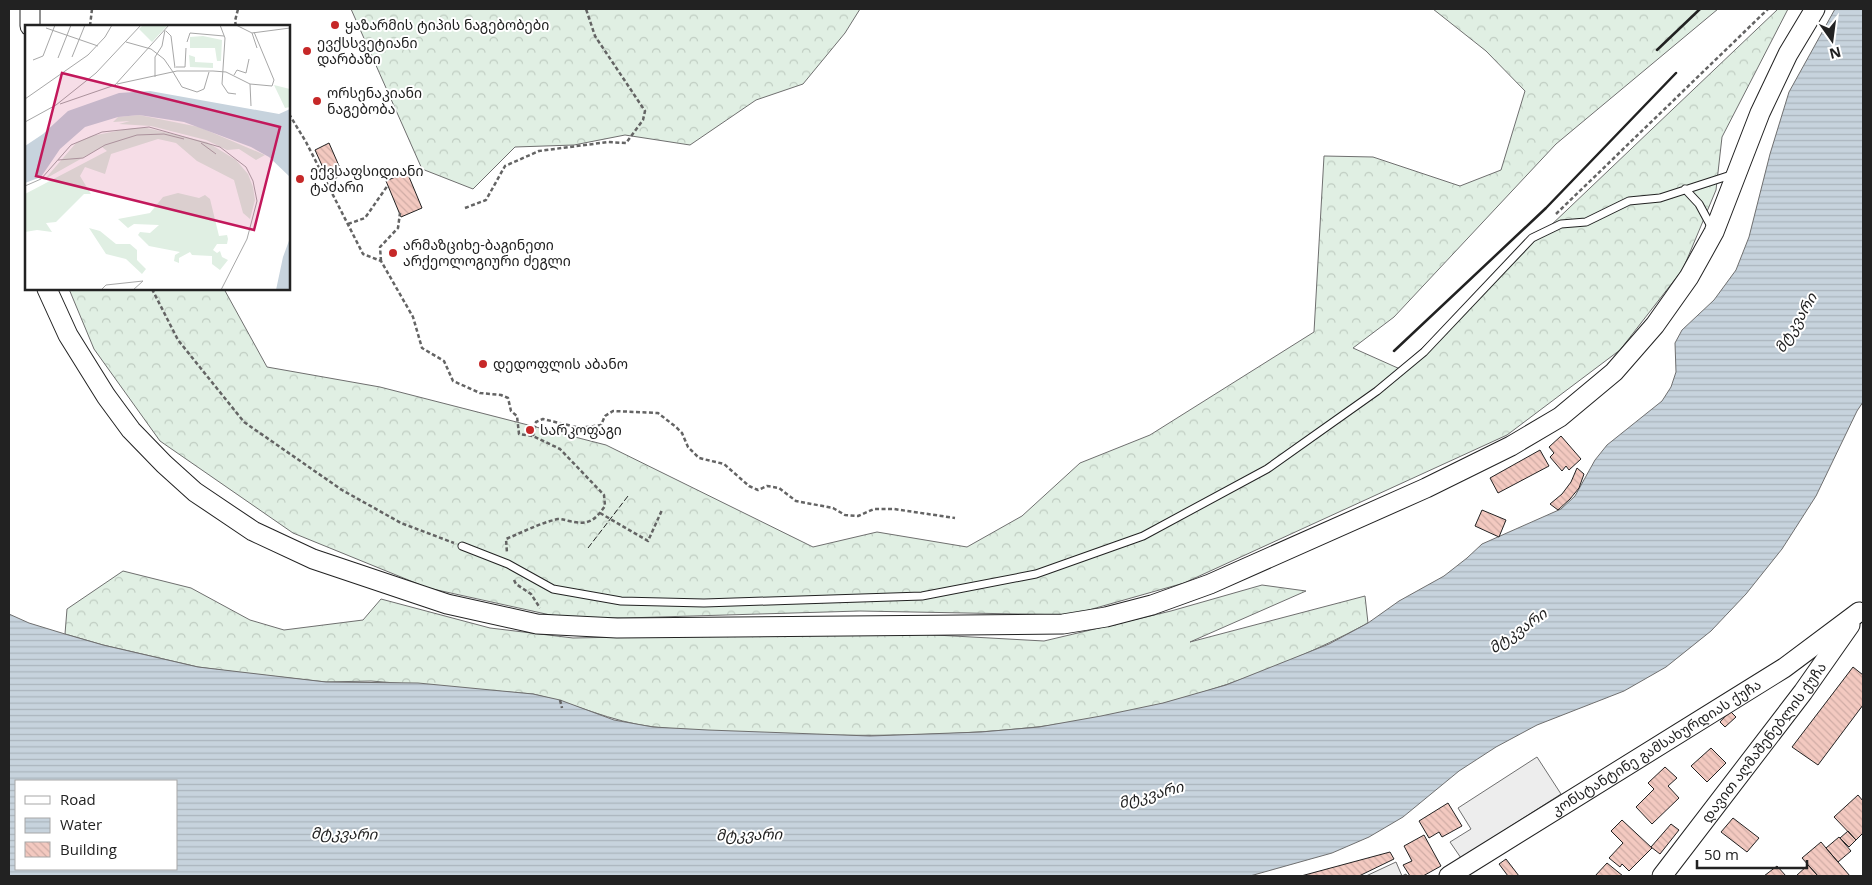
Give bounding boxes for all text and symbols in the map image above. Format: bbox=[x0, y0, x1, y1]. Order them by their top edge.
place label: ყაზარმის ტიპის ნაგებობები bbox=[345, 15, 549, 34]
north arrow bbox=[1807, 15, 1857, 65]
marker: ყაზარმის ტიპის ნაგებობები bbox=[329, 19, 341, 31]
inset map bbox=[25, 25, 290, 290]
place label: ევქსსვეტიანი დარბაზი bbox=[317, 33, 418, 68]
text: N bbox=[1827, 43, 1843, 64]
marker: ევქსსვეტიანი დარბაზი bbox=[301, 45, 313, 57]
place label: ორსენაკიანი ნაგებობა bbox=[327, 83, 422, 118]
marker: ორსენაკიანი ნაგებობა bbox=[311, 95, 323, 107]
place label: ექვსაფსიდიანი ტაძარი bbox=[310, 161, 424, 196]
marker: ექვსაფსიდიანი ტაძარი bbox=[294, 173, 306, 185]
place label: არმაზციხე-ბაგინეთი არქეოლოგიური ძეგლი bbox=[403, 235, 571, 270]
marker: არმაზციხე-ბაგინეთი არქეოლოგიური ძეგლი bbox=[387, 247, 399, 259]
water label: მტკვარი bbox=[1770, 288, 1821, 356]
place label: დედოფლის აბანო bbox=[493, 354, 628, 373]
marker: დედოფლის აბანო bbox=[477, 358, 489, 370]
place label: სარკოფაგი bbox=[540, 420, 622, 439]
marker: სარკოფაგი bbox=[524, 424, 536, 436]
water label: მტკვარი bbox=[1485, 602, 1551, 657]
street label: დავით აღმაშენებლის ქუჩა bbox=[1697, 658, 1830, 826]
street label: კონსტანტინე გამსახურდიას ქუჩა bbox=[1548, 675, 1764, 819]
water label: მტკვარი bbox=[1116, 775, 1187, 812]
legend bbox=[15, 780, 178, 870]
text: Road bbox=[60, 789, 96, 809]
text: Water bbox=[60, 814, 102, 834]
water label: მტკვარი bbox=[311, 822, 379, 844]
water label: მტკვარი bbox=[716, 823, 784, 845]
scale bar bbox=[1697, 838, 1807, 870]
text: Building bbox=[60, 839, 117, 859]
text: 50 m bbox=[1704, 844, 1739, 864]

